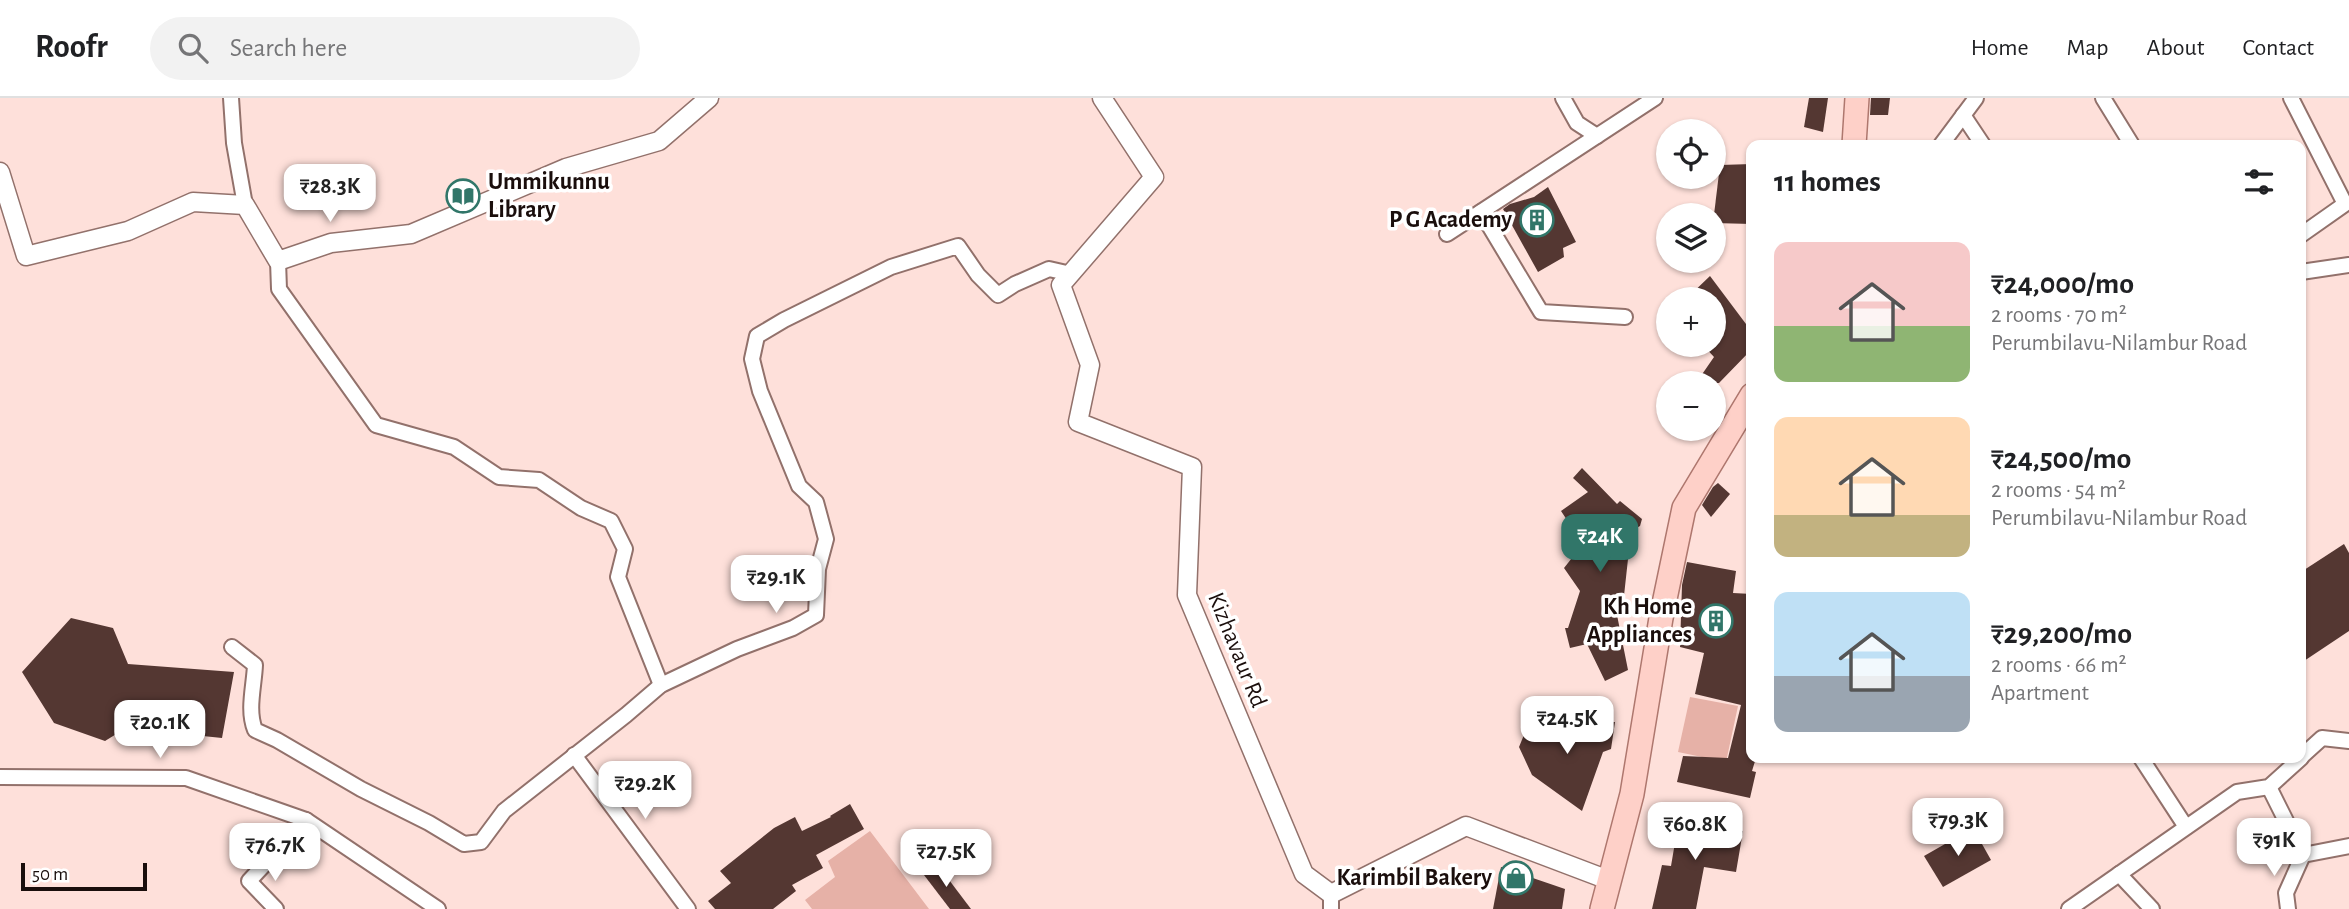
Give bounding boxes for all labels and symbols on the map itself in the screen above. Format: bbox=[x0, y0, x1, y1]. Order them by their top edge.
pin: ₹28.3K bbox=[273, 164, 387, 224]
place label: Ummikunnu Library bbox=[488, 170, 610, 222]
library icon: Ummikunnu Library bbox=[444, 177, 482, 215]
building icon: P G Academy bbox=[1518, 201, 1556, 239]
place label: P G Academy bbox=[1389, 208, 1512, 232]
pin: ₹24K bbox=[1559, 514, 1641, 574]
pin: ₹29.1K bbox=[719, 556, 833, 615]
street label: Kizhavaur Rd bbox=[1203, 589, 1271, 711]
place label: Kh Home Appliances bbox=[1587, 595, 1692, 647]
building icon: Kh Home Appliances bbox=[1697, 602, 1735, 640]
pin: ₹24.5K bbox=[1510, 696, 1624, 756]
pin: ₹20.1K bbox=[103, 700, 217, 760]
pin: ₹29.2K bbox=[588, 762, 702, 821]
pin: ₹79.3K bbox=[1901, 798, 2015, 858]
pin: ₹60.8K bbox=[1638, 802, 1752, 862]
pin: ₹91K bbox=[2233, 818, 2315, 878]
pin: ₹76.7K bbox=[218, 824, 332, 883]
pin: ₹27.5K bbox=[889, 830, 1003, 889]
shop icon: Karimbil Bakery bbox=[1497, 859, 1535, 897]
scale bar bbox=[21, 860, 147, 892]
place label: Karimbil Bakery bbox=[1337, 866, 1492, 890]

